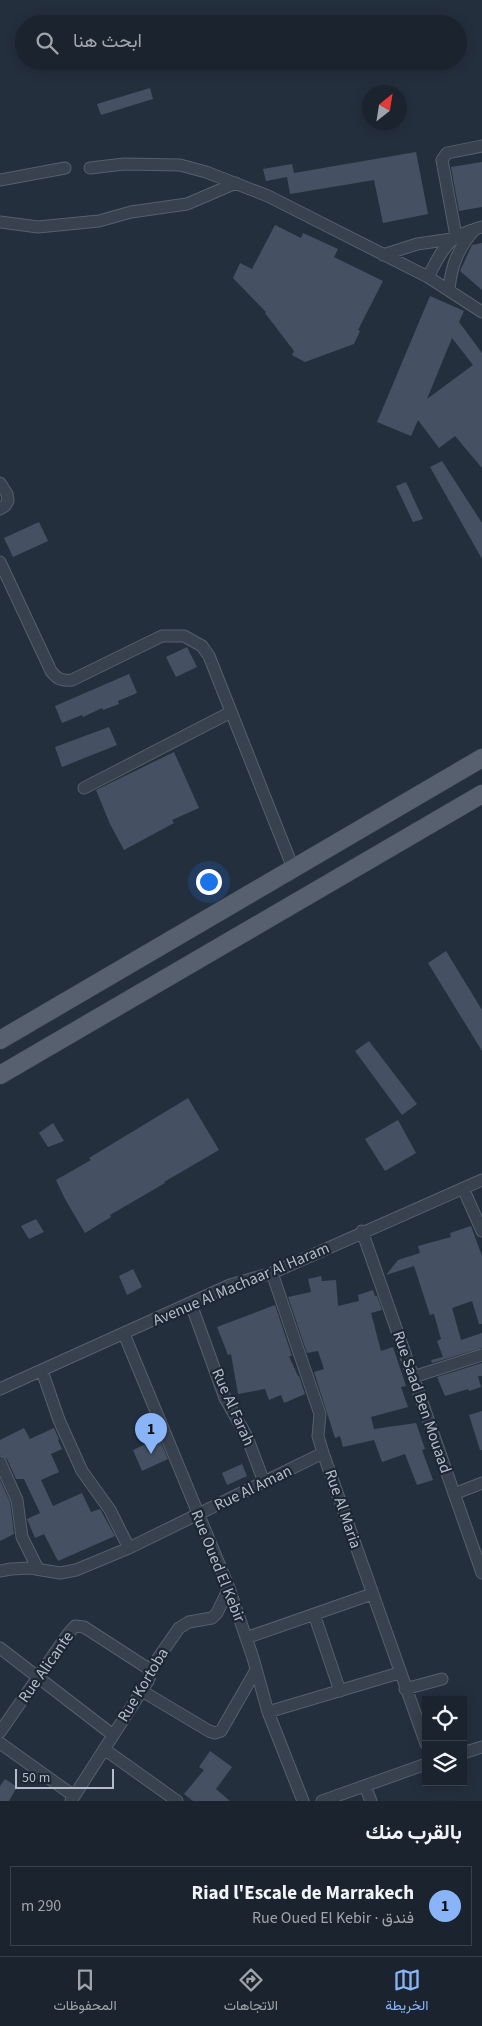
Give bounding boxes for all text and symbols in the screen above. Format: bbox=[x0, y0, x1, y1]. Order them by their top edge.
search box bbox=[15, 15, 467, 70]
text: ابحث هنا bbox=[73, 28, 142, 55]
icon: search bbox=[33, 29, 61, 57]
north arrow bbox=[362, 85, 407, 130]
your location bbox=[196, 869, 222, 895]
street label: Avenue Al Machaar Al Haram bbox=[149, 1237, 333, 1331]
street label: Rue Saad Ben Mouaad bbox=[387, 1328, 457, 1476]
street label: Rue Al Farah bbox=[206, 1365, 260, 1449]
pin: 1 bbox=[135, 1413, 167, 1454]
street label: Rue Al Aman bbox=[211, 1460, 295, 1516]
street label: Rue Al Maria bbox=[319, 1467, 367, 1551]
street label: Rue Oued El Kebir bbox=[185, 1507, 251, 1626]
street label: Rue Alicante bbox=[13, 1627, 79, 1707]
street label: Rue Kortoba bbox=[112, 1644, 174, 1726]
map controls bbox=[422, 1696, 467, 1786]
button: locate bbox=[422, 1696, 467, 1741]
button: layers bbox=[422, 1741, 467, 1786]
scale bar bbox=[15, 1766, 114, 1789]
text: 50 m bbox=[22, 1768, 50, 1788]
text: بالقرب منك bbox=[366, 1817, 462, 1847]
text: Riad l'Escale de Marrakech bbox=[192, 1880, 414, 1907]
text: 290 m bbox=[21, 1895, 61, 1917]
text: 1 bbox=[441, 1895, 449, 1917]
text: فندق · Rue Oued El Kebir bbox=[252, 1907, 414, 1929]
tab: المحفوظات bbox=[54, 1966, 117, 2018]
tab: الاتجاهات bbox=[224, 1966, 278, 2018]
tab: الخريطة bbox=[385, 1966, 428, 2018]

